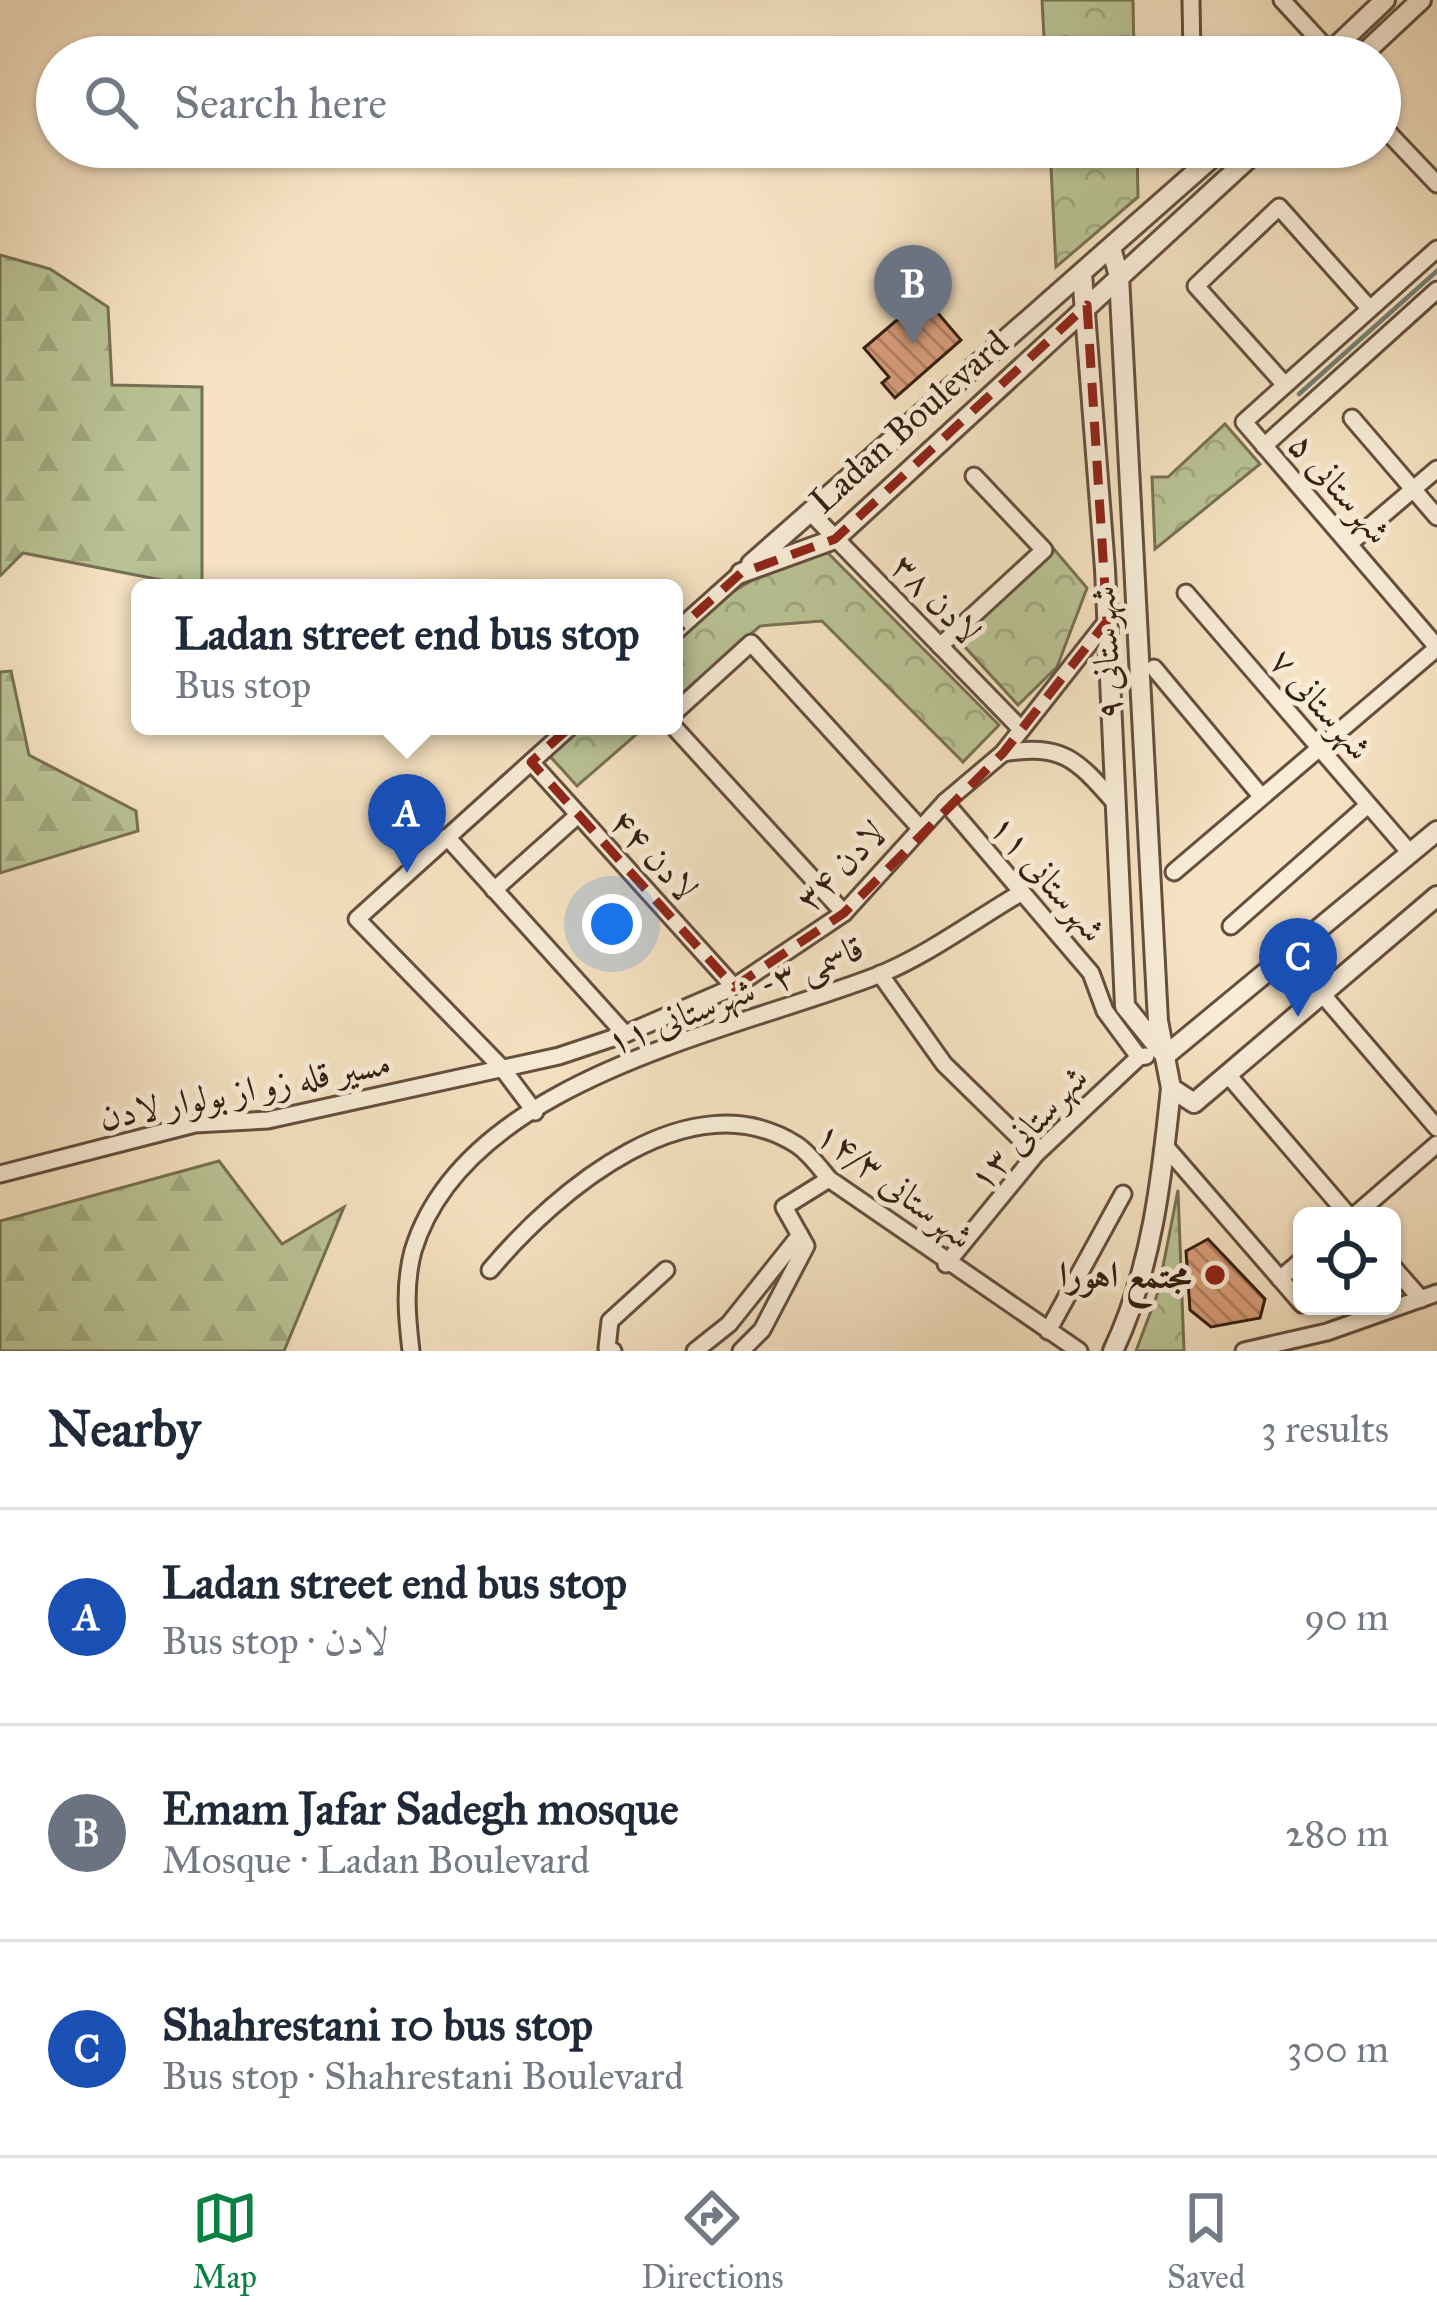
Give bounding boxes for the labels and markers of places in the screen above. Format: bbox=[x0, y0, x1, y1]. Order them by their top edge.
pin: B bbox=[874, 245, 952, 344]
pin: A bbox=[368, 774, 446, 873]
pin: C bbox=[1259, 918, 1337, 1017]
place label: مجتمع اهورا bbox=[1060, 1253, 1192, 1309]
marker: مجتمع اهورا bbox=[1202, 1262, 1228, 1288]

